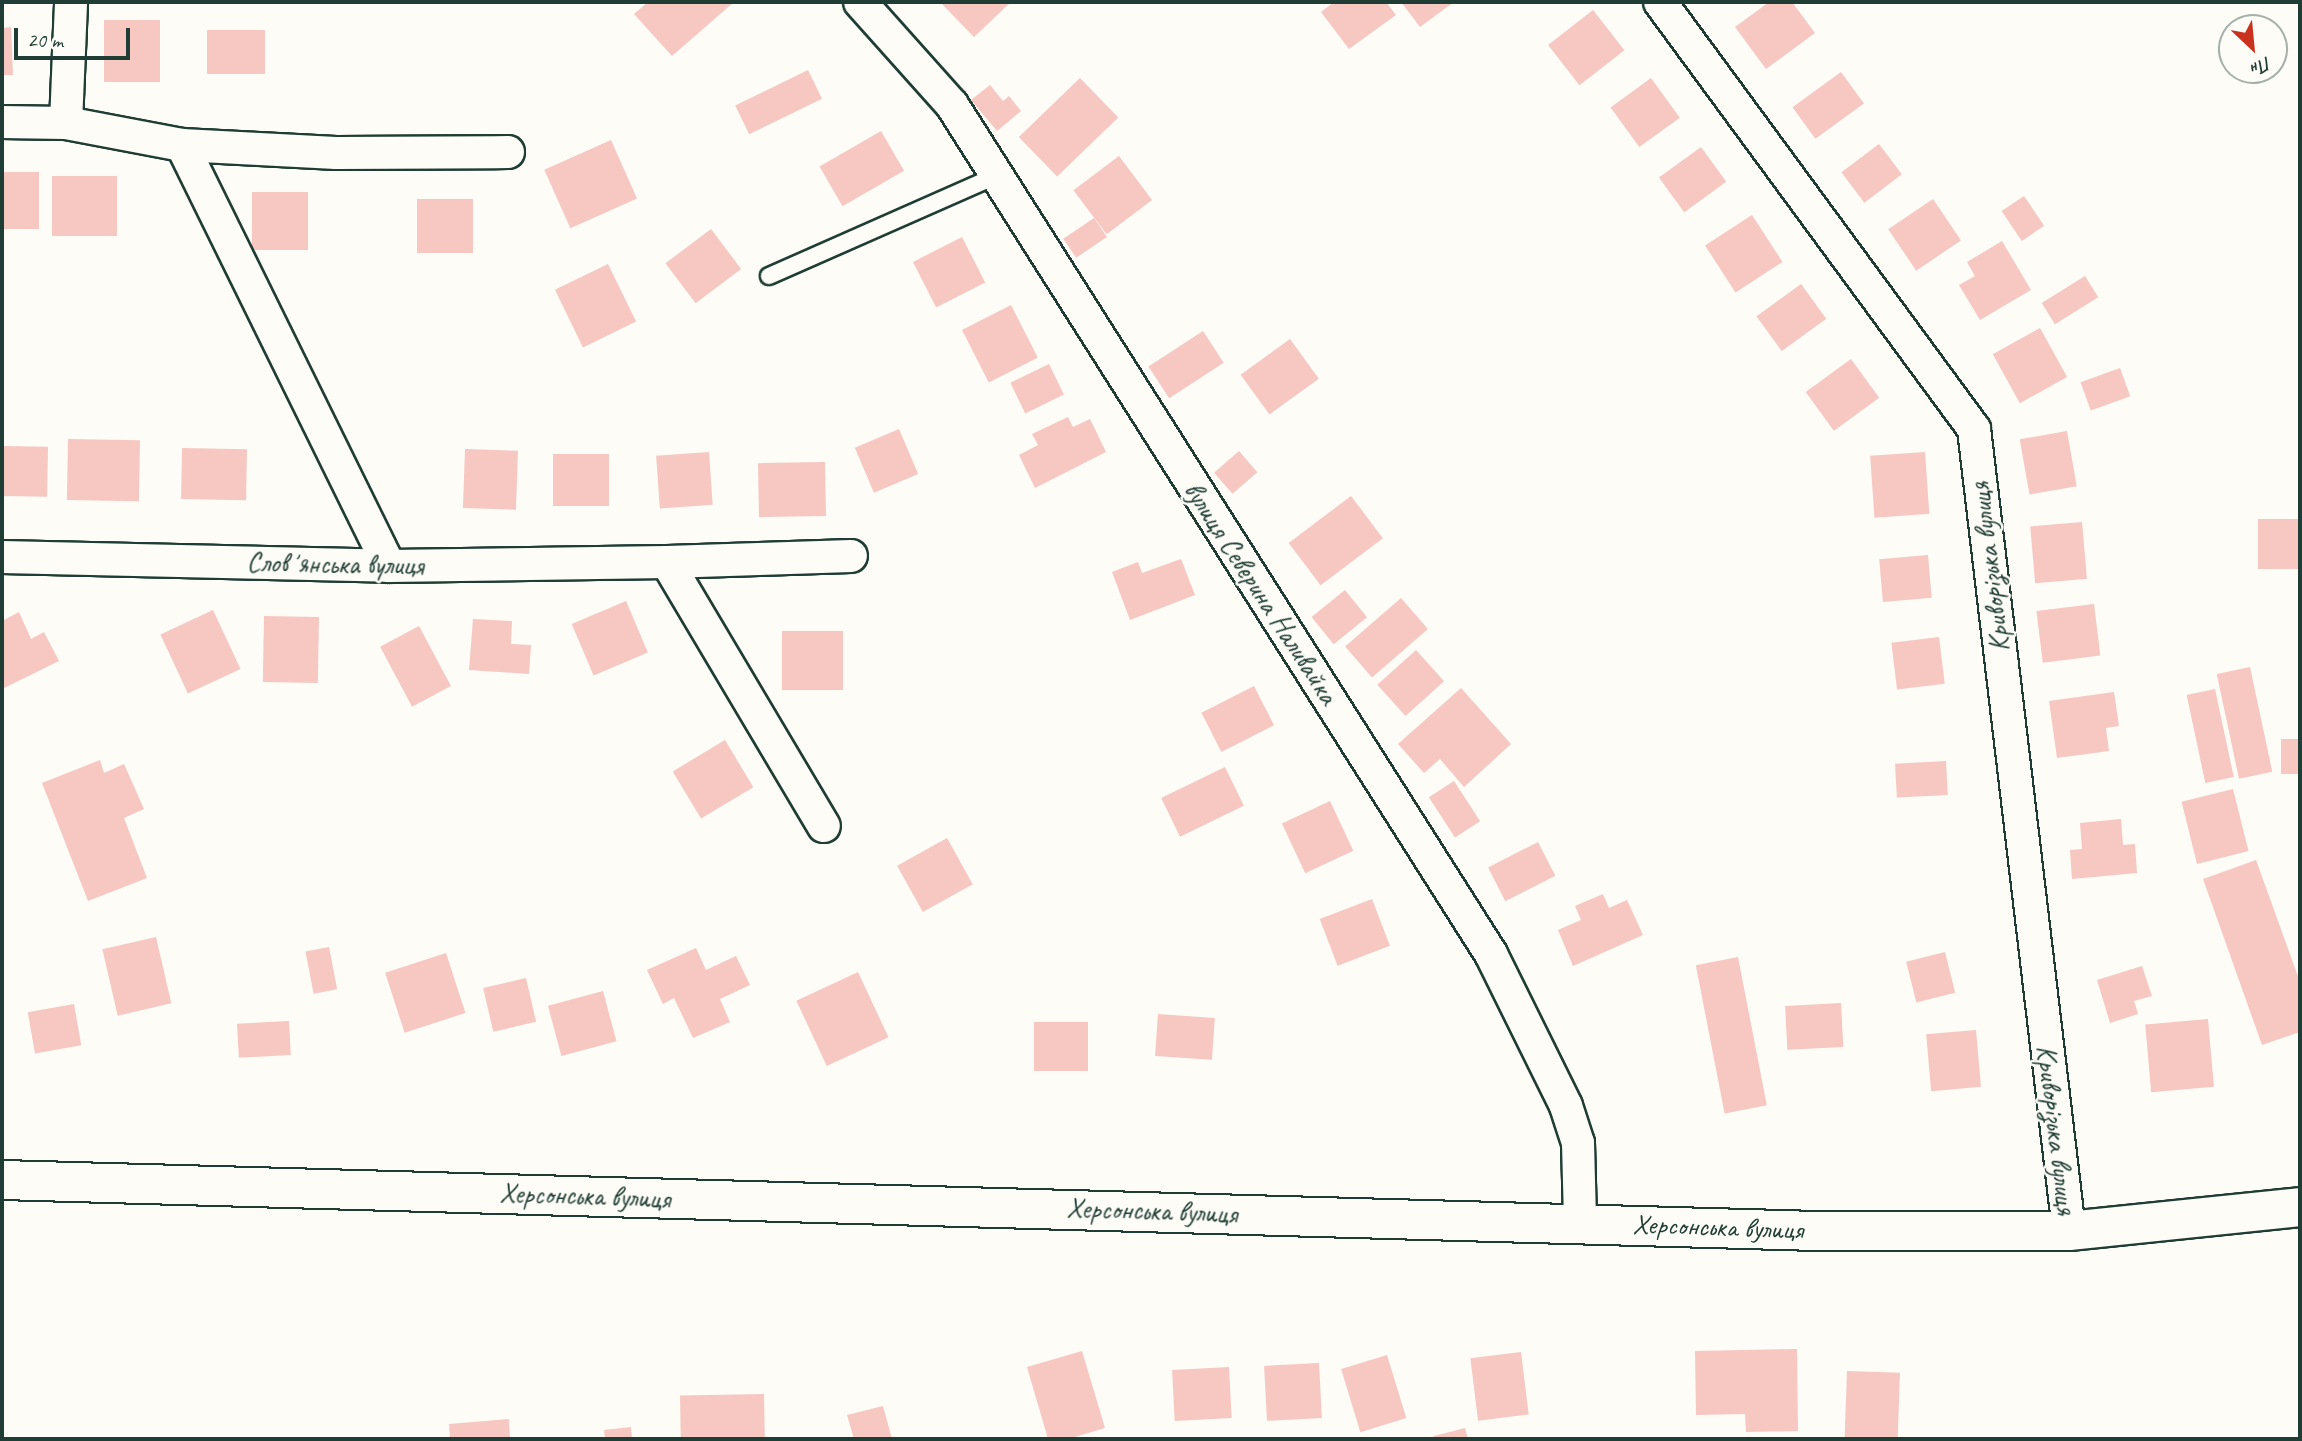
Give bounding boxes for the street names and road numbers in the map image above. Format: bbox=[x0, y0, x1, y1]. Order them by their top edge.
street label: вулиця Северина Наливайка bbox=[1175, 474, 1347, 712]
street label: Криворізька вулиця bbox=[1963, 479, 2017, 655]
street label: Словʼянська вулиця bbox=[245, 546, 425, 582]
street label: Криворізька вулиця bbox=[2029, 1042, 2083, 1218]
street label: Херсонська вулиця bbox=[499, 1176, 671, 1216]
street label: Херсонська вулиця bbox=[1066, 1191, 1238, 1231]
street label: Херсонська вулиця bbox=[1632, 1207, 1804, 1247]

